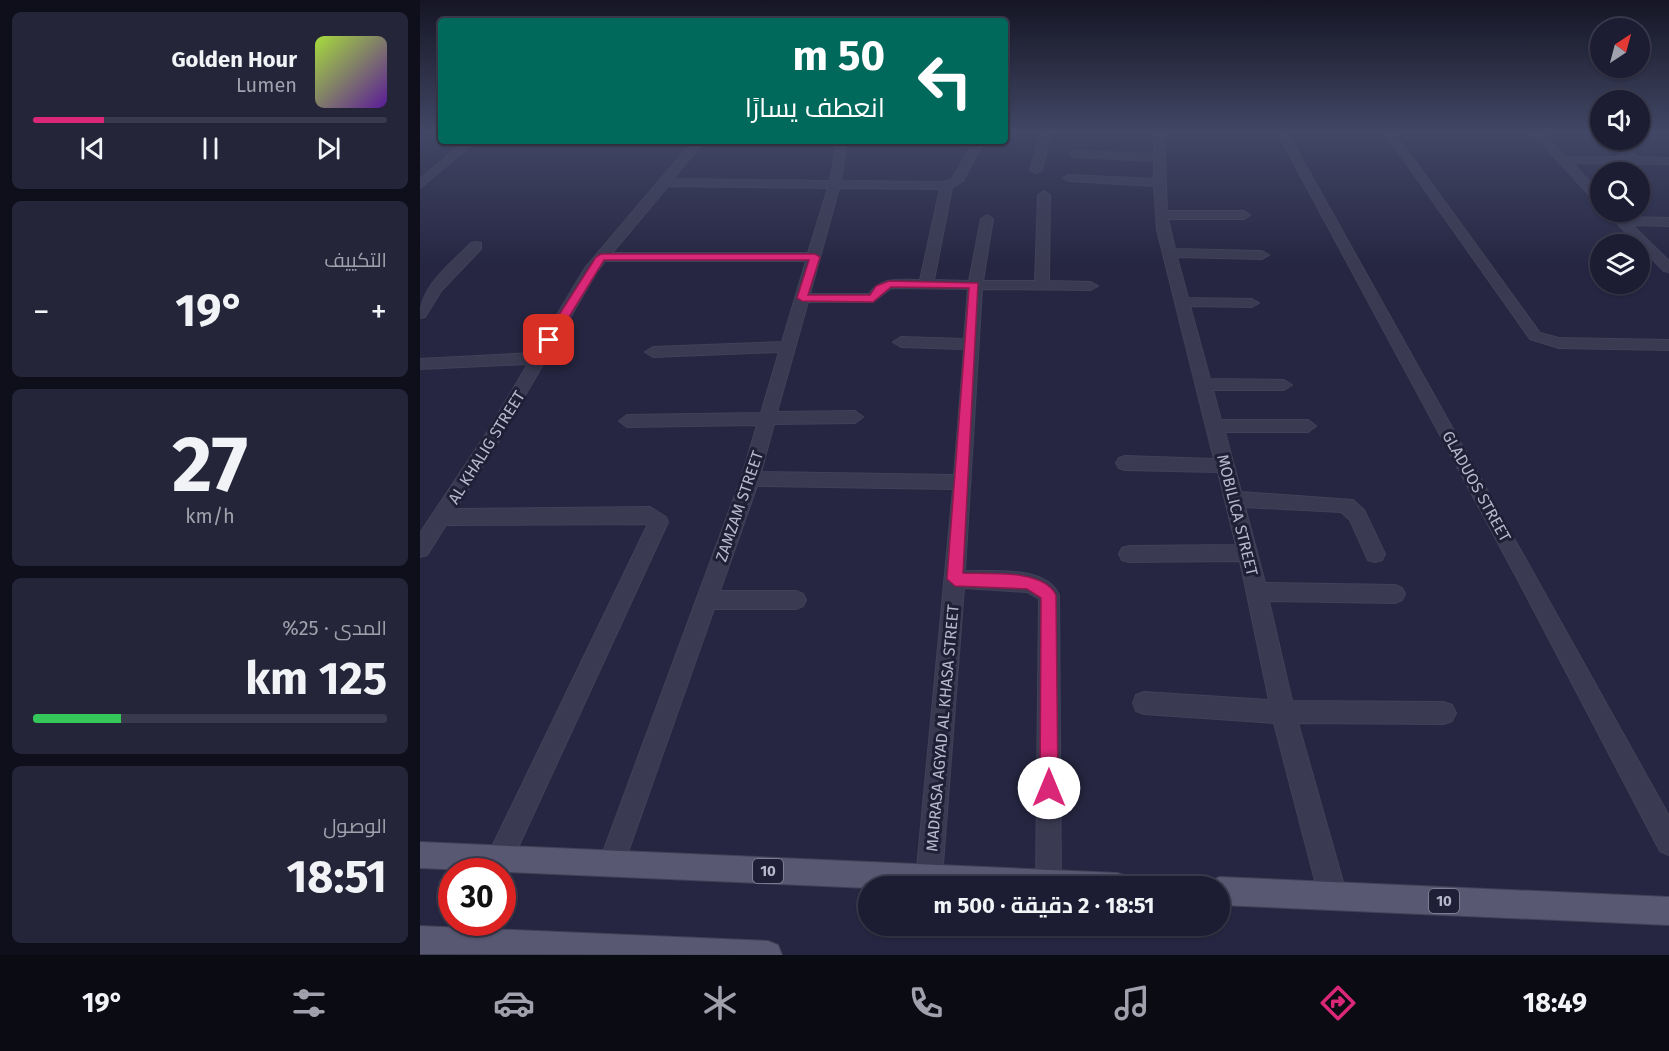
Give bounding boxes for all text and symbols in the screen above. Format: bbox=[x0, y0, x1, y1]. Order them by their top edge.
north arrow bbox=[1590, 18, 1650, 78]
map controls bbox=[1590, 18, 1650, 294]
text: 50 m bbox=[792, 31, 885, 81]
icon: left bbox=[906, 42, 984, 120]
text: Golden Hour bbox=[171, 46, 297, 73]
text: Lumen bbox=[236, 73, 297, 97]
button: sound bbox=[1590, 90, 1650, 150]
text: انعطف يسارًا bbox=[745, 92, 885, 124]
icon: previous bbox=[76, 132, 109, 165]
icon: pause bbox=[194, 132, 227, 165]
icon: next bbox=[312, 132, 345, 165]
button: search bbox=[1590, 162, 1650, 222]
button: layers bbox=[1590, 234, 1650, 294]
text: التكييف bbox=[324, 248, 387, 272]
text: 19° bbox=[175, 284, 245, 338]
text: − bbox=[33, 292, 50, 332]
text: + bbox=[371, 292, 387, 332]
pin bbox=[523, 314, 574, 365]
icon: arrive bbox=[532, 323, 565, 356]
street label: AL KHALIG STREET bbox=[444, 387, 529, 507]
text: 27 bbox=[172, 418, 248, 512]
street label: GLADUOS STREET bbox=[1438, 427, 1515, 546]
street label: ZAMZAM STREET bbox=[712, 448, 768, 564]
street label: MOBILICA STREET bbox=[1213, 452, 1262, 579]
text: km/h bbox=[185, 504, 235, 528]
street label: MADRASA AGYAD AL KHASA STREET bbox=[922, 603, 963, 852]
text: المدى · 25% bbox=[282, 616, 387, 640]
text: 125 km bbox=[245, 652, 387, 706]
position arrow bbox=[1017, 756, 1081, 820]
text: الوصول bbox=[323, 814, 387, 838]
text: 18:51 bbox=[286, 850, 387, 904]
speed limit sign: 30 bbox=[438, 858, 516, 936]
road number: 10 bbox=[753, 859, 783, 883]
road number: 10 bbox=[1429, 889, 1459, 913]
text: 18:51 · 2 دقيقة · 500 m bbox=[934, 892, 1154, 919]
icon: filters bbox=[288, 982, 330, 1024]
icon: car bbox=[493, 982, 535, 1024]
icon: climate bbox=[699, 982, 741, 1024]
icon: phone bbox=[905, 982, 947, 1024]
icon: music bbox=[1111, 982, 1153, 1024]
icon: directions bbox=[1317, 982, 1359, 1024]
text: 19° bbox=[82, 987, 124, 1019]
text: 18:49 bbox=[1523, 987, 1587, 1019]

